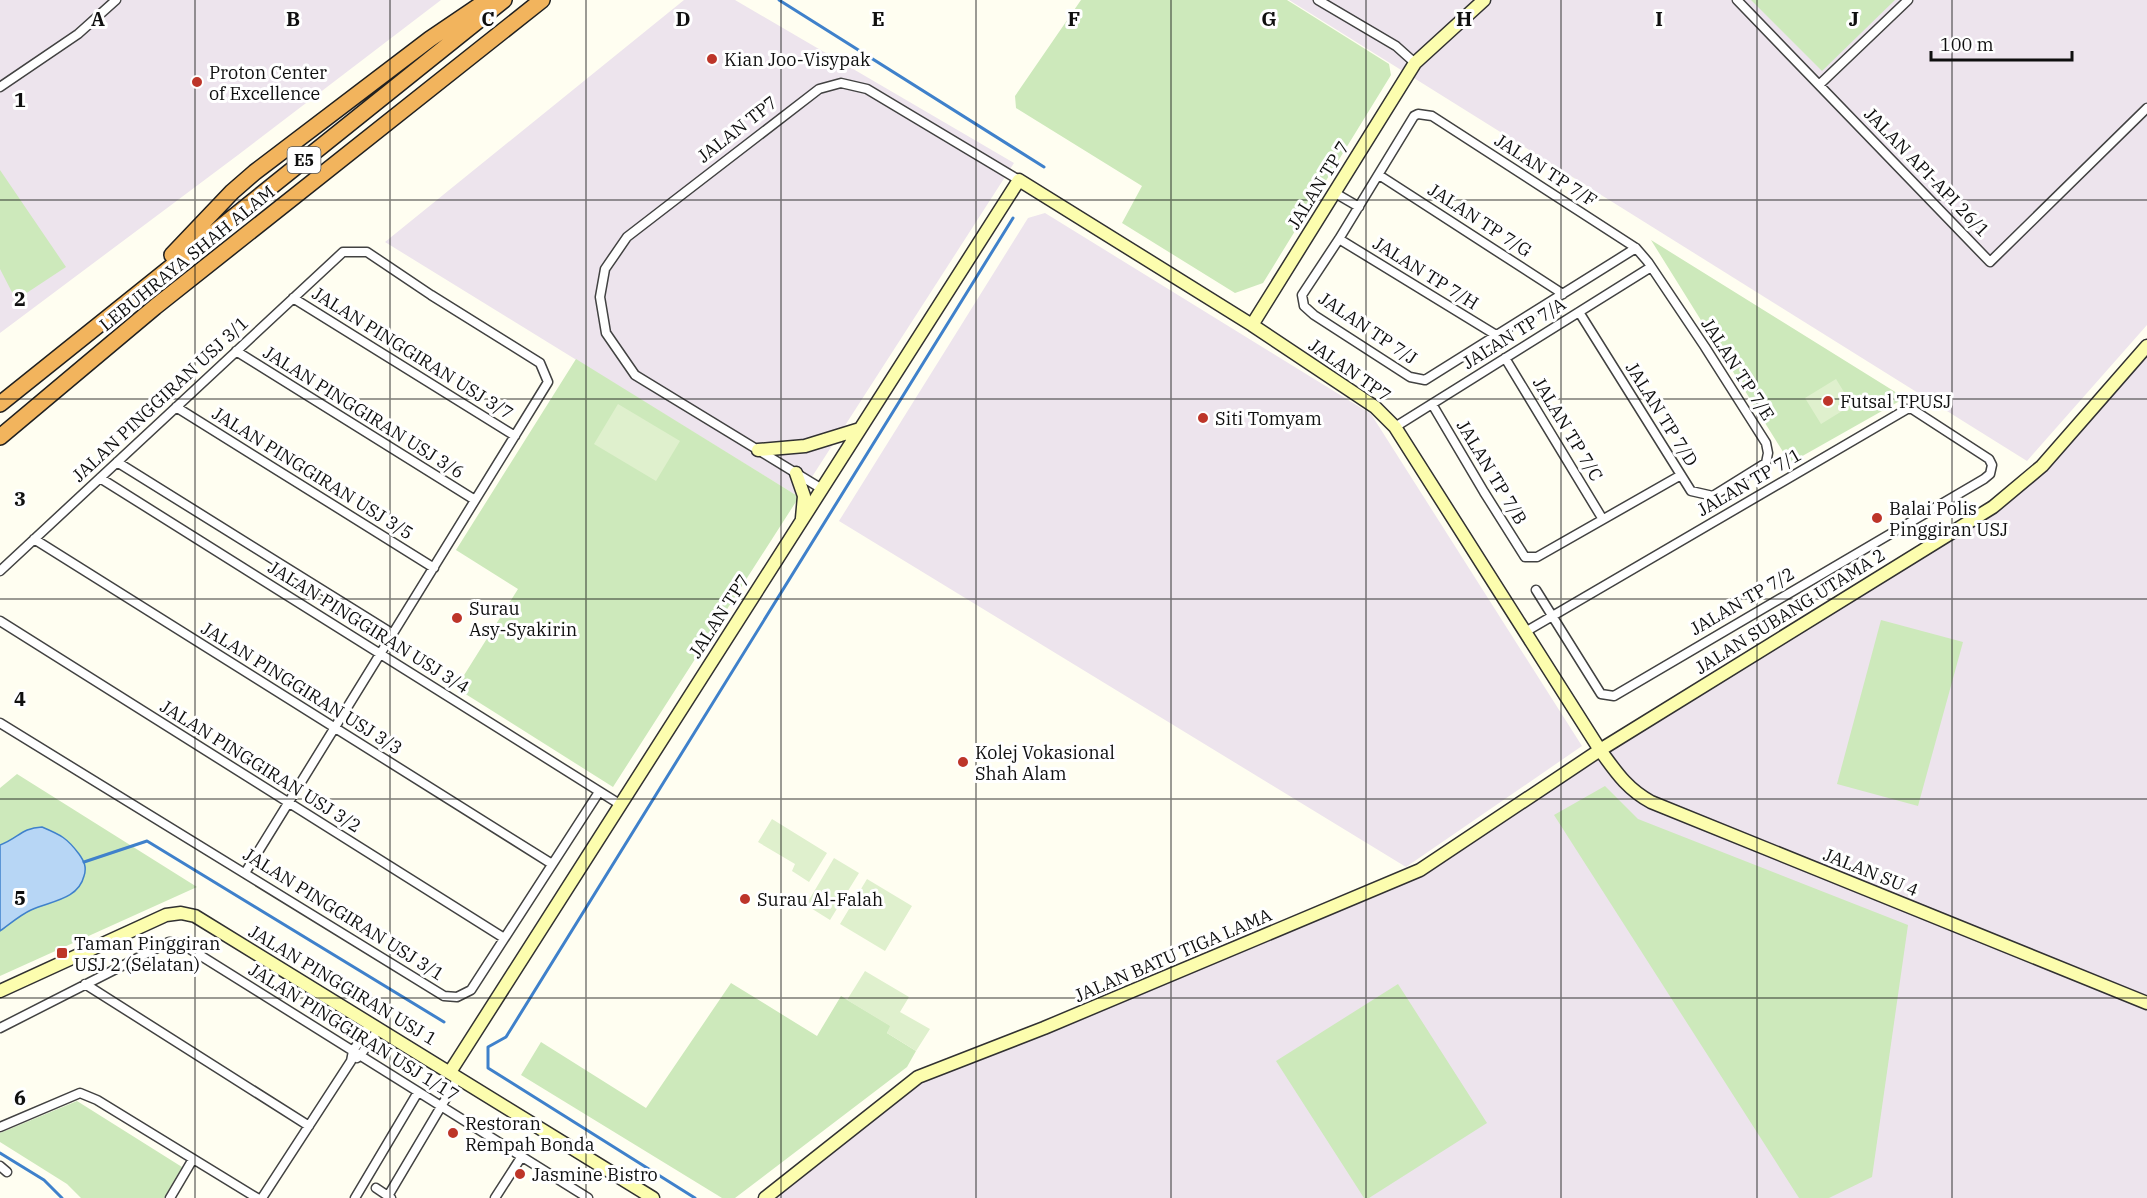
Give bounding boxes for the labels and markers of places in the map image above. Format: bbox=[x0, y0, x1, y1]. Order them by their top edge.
place label: Kian Joo-Visypak bbox=[724, 48, 871, 71]
marker: Kian Joo-Visypak bbox=[705, 52, 719, 66]
place label: Proton Center of Excellence bbox=[209, 61, 327, 105]
marker: Proton Center of Excellence bbox=[190, 75, 204, 89]
place label: Futsal TPUSJ bbox=[1840, 390, 1952, 413]
marker: Futsal TPUSJ bbox=[1821, 394, 1835, 408]
place label: Siti Tomyam bbox=[1215, 407, 1322, 430]
marker: Siti Tomyam bbox=[1196, 411, 1210, 425]
place label: Balai Polis Pinggiran USJ bbox=[1889, 497, 2008, 541]
marker: Balai Polis Pinggiran USJ bbox=[1870, 511, 1884, 525]
place label: Surau Asy-Syakirin bbox=[469, 597, 577, 641]
marker: Surau Asy-Syakirin bbox=[450, 611, 464, 625]
place label: Kolej Vokasional Shah Alam bbox=[975, 741, 1115, 785]
marker: Kolej Vokasional Shah Alam bbox=[956, 755, 970, 769]
place label: Surau Al-Falah bbox=[757, 888, 883, 911]
marker: Surau Al-Falah bbox=[738, 892, 752, 906]
place label: Taman Pinggiran USJ 2 (Selatan) bbox=[74, 932, 220, 976]
marker: Taman Pinggiran USJ 2 (Selatan) bbox=[55, 946, 69, 960]
place label: Restoran Rempah Bonda bbox=[465, 1112, 595, 1156]
marker: Restoran Rempah Bonda bbox=[446, 1126, 460, 1140]
place label: Jasmine Bistro bbox=[532, 1163, 658, 1186]
marker: Jasmine Bistro bbox=[513, 1167, 527, 1181]

